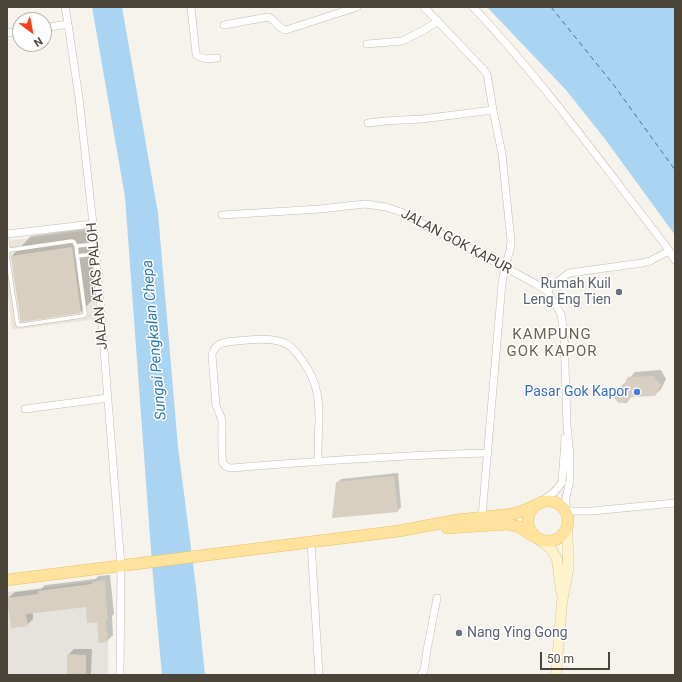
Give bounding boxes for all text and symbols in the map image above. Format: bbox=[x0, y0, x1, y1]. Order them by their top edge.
north arrow bbox=[12, 12, 52, 52]
text: N bbox=[31, 34, 45, 49]
street label: JALAN GOK KAPUR bbox=[398, 206, 514, 278]
street label: JALAN ATAS PALOH bbox=[84, 222, 112, 350]
water label: Sungai Pengkalan Chepa bbox=[139, 259, 171, 421]
place label: Rumah Kuil Leng Eng Tien bbox=[523, 276, 611, 308]
marker: Rumah Kuil Leng Eng Tien bbox=[614, 287, 624, 297]
district label: KAMPUNG GOK KAPOR bbox=[507, 326, 597, 361]
place label: Pasar Gok Kapor bbox=[524, 384, 629, 400]
marker: Pasar Gok Kapor bbox=[632, 387, 642, 397]
place label: Nang Ying Gong bbox=[467, 625, 568, 641]
marker: Nang Ying Gong bbox=[454, 628, 464, 638]
scale bar bbox=[542, 644, 612, 670]
text: 50 m bbox=[547, 652, 574, 666]

